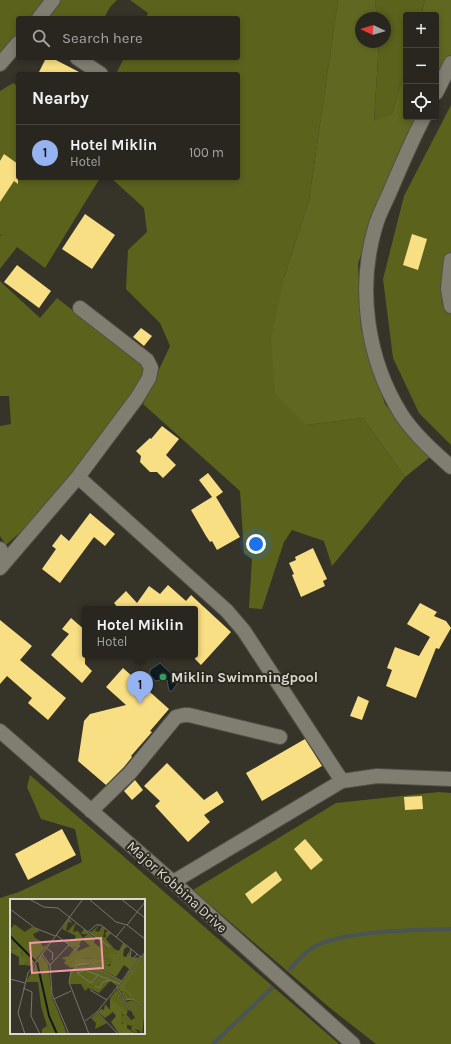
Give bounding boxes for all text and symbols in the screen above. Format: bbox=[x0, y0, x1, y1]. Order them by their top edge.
north arrow bbox=[355, 12, 391, 48]
map controls bbox=[403, 12, 439, 120]
button: + bbox=[403, 12, 439, 48]
search box bbox=[16, 16, 240, 60]
icon: search bbox=[30, 27, 52, 49]
text: Search here bbox=[62, 29, 143, 47]
button: − bbox=[403, 48, 439, 84]
button: locate bbox=[403, 84, 439, 120]
text: Nearby bbox=[32, 88, 89, 108]
text: Hotel Miklin bbox=[70, 136, 157, 154]
text: 1 bbox=[43, 145, 47, 160]
text: 100 m bbox=[189, 145, 224, 160]
text: Hotel bbox=[70, 154, 101, 169]
your location bbox=[246, 534, 266, 554]
popup bbox=[82, 606, 198, 658]
text: Hotel Miklin bbox=[96, 616, 184, 634]
text: Hotel bbox=[96, 634, 127, 649]
place label: Miklin Swimmingpool bbox=[171, 669, 318, 686]
pin: 1 bbox=[127, 671, 153, 704]
marker: Miklin Swimmingpool bbox=[158, 672, 168, 682]
street label: Major Kobbina Drive bbox=[123, 837, 231, 937]
inset map bbox=[10, 899, 145, 1034]

